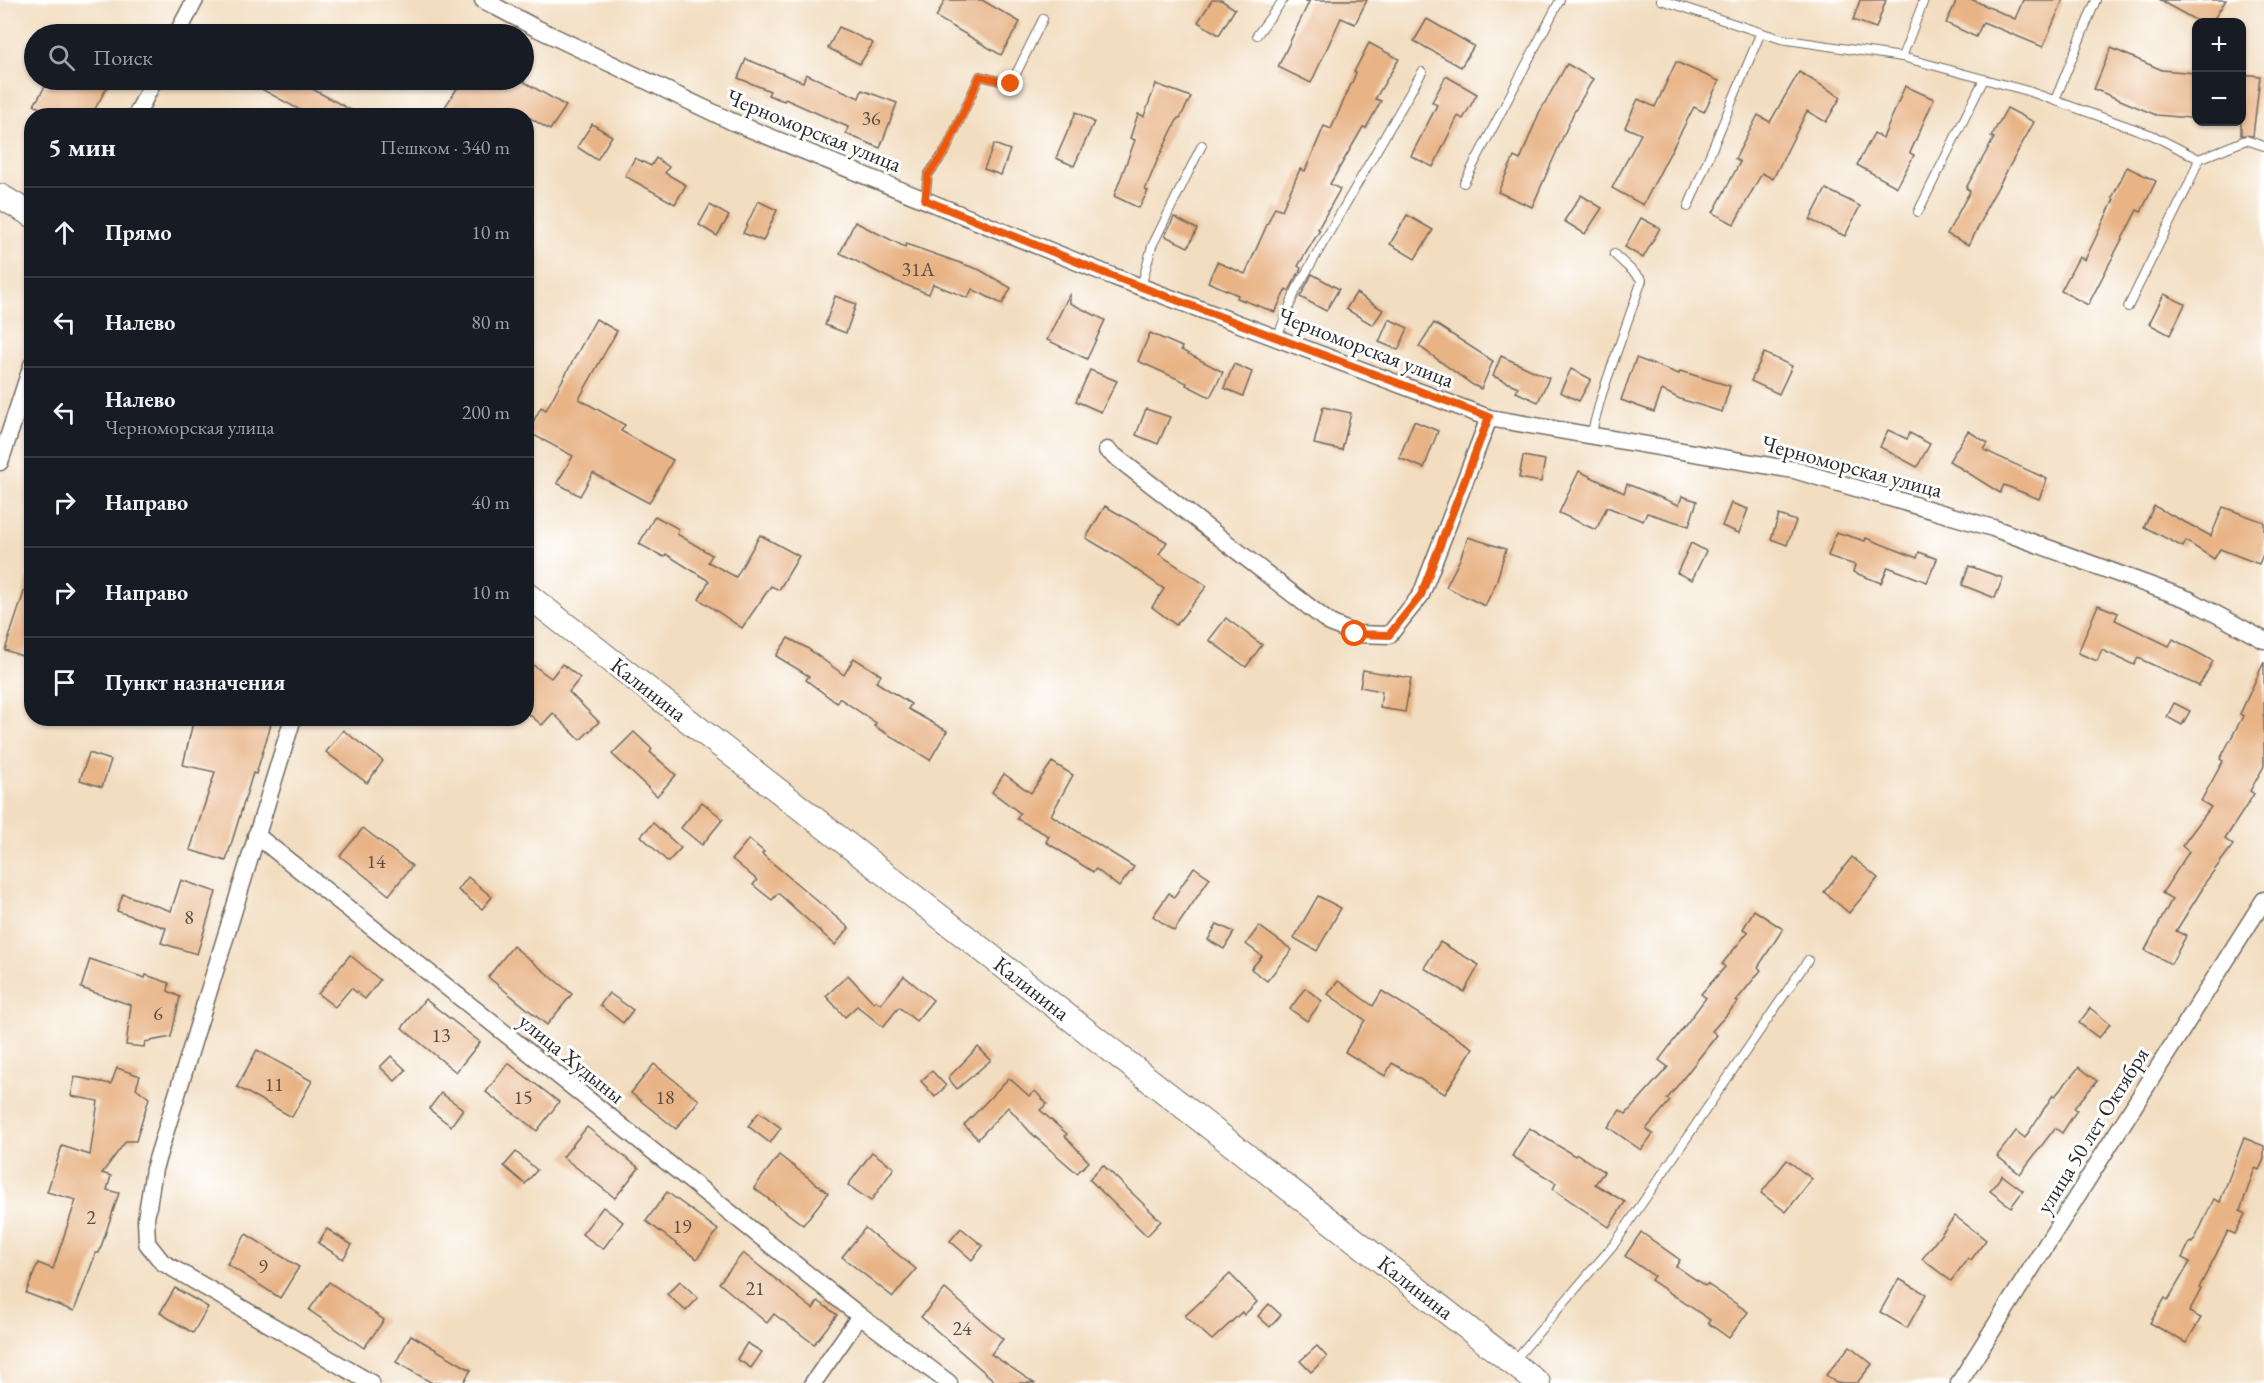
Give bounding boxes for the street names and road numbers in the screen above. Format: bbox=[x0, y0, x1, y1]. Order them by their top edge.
street label: Черноморская улица bbox=[722, 82, 906, 179]
street label: Черноморская улица bbox=[1274, 301, 1458, 394]
street label: Черноморская улица bbox=[1758, 428, 1946, 505]
street label: Калинина bbox=[605, 651, 693, 728]
street label: Калинина bbox=[988, 950, 1076, 1027]
street label: улица Худыны bbox=[513, 1007, 631, 1110]
street label: улица 50 лет Октября bbox=[2030, 1042, 2155, 1219]
street label: Калинина bbox=[1372, 1249, 1460, 1326]

